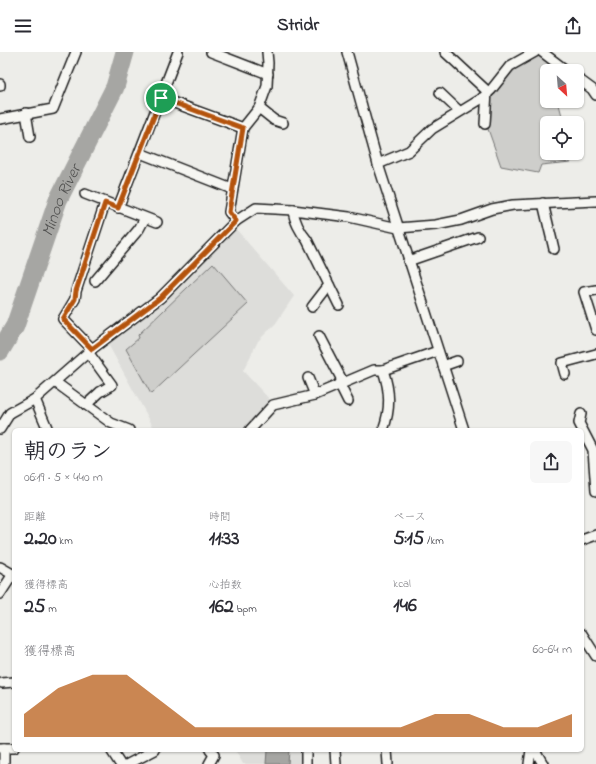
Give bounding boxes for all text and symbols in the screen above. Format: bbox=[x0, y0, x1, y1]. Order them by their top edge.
text: Stridr bbox=[277, 13, 319, 39]
icon: menu bbox=[12, 15, 34, 37]
icon: share bbox=[562, 15, 584, 37]
north arrow bbox=[540, 64, 584, 108]
map controls bbox=[540, 64, 584, 160]
pin bbox=[144, 81, 178, 115]
icon: arrive bbox=[150, 87, 172, 109]
button: locate bbox=[540, 116, 584, 160]
water label: Minoo River bbox=[36, 158, 89, 240]
text: 朝のラン bbox=[24, 437, 112, 469]
button: share bbox=[530, 441, 572, 483]
text: 06:19 · 5 × 440 m bbox=[24, 468, 103, 487]
text: 距離 bbox=[24, 509, 46, 525]
text: 時間 bbox=[209, 509, 231, 525]
text: ペース bbox=[393, 509, 426, 525]
text: 2.20 bbox=[24, 525, 57, 554]
text: 11:33 bbox=[209, 525, 240, 554]
text: 5:15 bbox=[393, 525, 424, 554]
text: km bbox=[57, 533, 73, 549]
text: /km bbox=[424, 533, 444, 549]
text: kcal bbox=[393, 576, 411, 592]
text: 獲得標高 bbox=[24, 577, 68, 593]
text: 心拍数 bbox=[209, 577, 242, 593]
text: 146 bbox=[393, 592, 417, 621]
text: 25 bbox=[24, 593, 45, 622]
text: 162 bbox=[209, 593, 234, 622]
text: m bbox=[45, 601, 57, 617]
text: bpm bbox=[234, 601, 257, 617]
text: 60–64 m bbox=[533, 640, 572, 659]
text: 獲得標高 bbox=[24, 642, 76, 661]

